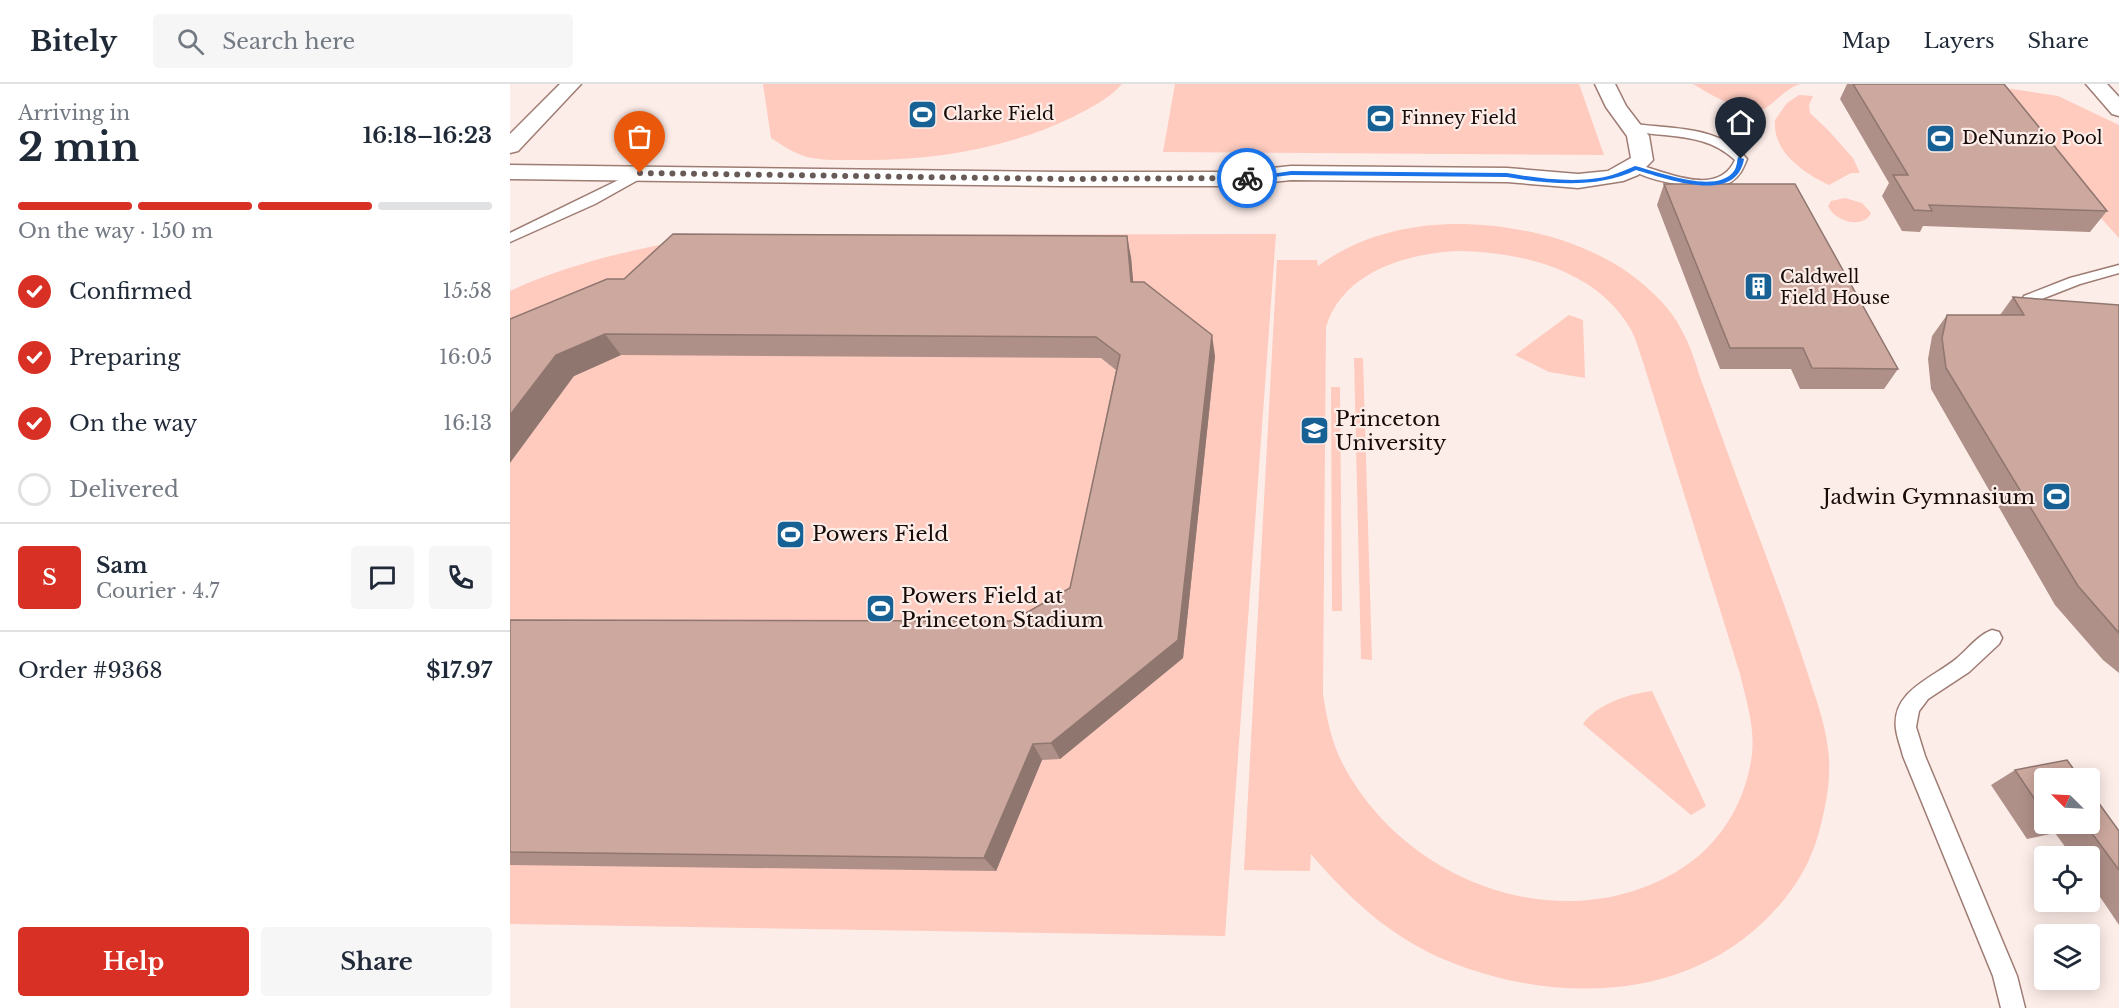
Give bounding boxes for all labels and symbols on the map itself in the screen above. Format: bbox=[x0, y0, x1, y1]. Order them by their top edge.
pin bbox=[1715, 97, 1766, 159]
sports icon: Clarke Field bbox=[906, 98, 938, 130]
sports icon: Finney Field bbox=[1364, 102, 1396, 134]
place label: Clarke Field bbox=[943, 103, 1054, 125]
place label: Finney Field bbox=[1401, 107, 1517, 129]
pin bbox=[614, 111, 665, 173]
sports icon: DeNunzio Pool bbox=[1925, 122, 1957, 154]
place label: DeNunzio Pool bbox=[1962, 127, 2103, 149]
courier bbox=[1217, 148, 1277, 208]
place label: Caldwell Field House bbox=[1780, 266, 1890, 309]
building icon: Caldwell Field House bbox=[1743, 271, 1775, 303]
place label: Princeton University bbox=[1335, 406, 1447, 456]
school or university icon: Princeton University bbox=[1298, 415, 1330, 447]
sports icon: Jadwin Gymnasium bbox=[2040, 481, 2072, 513]
place label: Jadwin Gymnasium bbox=[1820, 484, 2035, 510]
sports icon: Powers Field bbox=[775, 518, 807, 550]
place label: Powers Field bbox=[812, 521, 949, 547]
place label: Powers Field at Princeton Stadium bbox=[901, 583, 1104, 633]
sports icon: Powers Field at Princeton Stadium bbox=[864, 592, 896, 624]
north arrow bbox=[2034, 768, 2100, 834]

